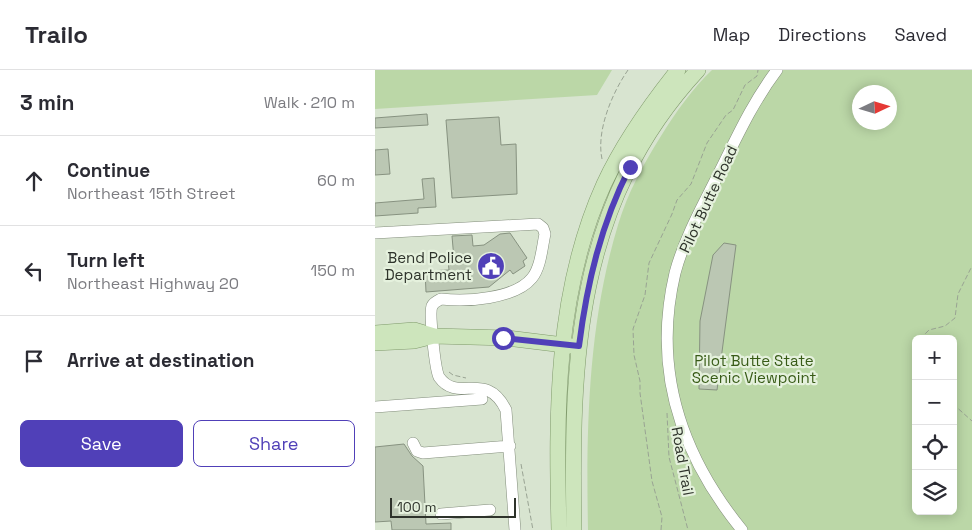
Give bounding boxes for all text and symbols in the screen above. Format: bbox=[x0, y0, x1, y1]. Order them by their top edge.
text: Trailo bbox=[25, 19, 88, 50]
text: Map bbox=[713, 23, 750, 46]
text: Directions bbox=[778, 23, 867, 46]
text: Saved bbox=[895, 23, 947, 46]
north arrow bbox=[852, 85, 897, 130]
text: 3 min bbox=[20, 89, 75, 116]
text: Walk · 210 m bbox=[264, 92, 355, 113]
street label: Pilot Butte Road bbox=[675, 142, 741, 256]
route end bbox=[619, 156, 642, 179]
text: Continue bbox=[67, 158, 150, 183]
icon: ahead bbox=[20, 167, 48, 195]
text: 60 m bbox=[317, 170, 355, 191]
text: Northeast 15th Street bbox=[67, 183, 236, 204]
text: Turn left bbox=[67, 248, 145, 273]
place label: Bend Police Department bbox=[385, 248, 472, 284]
public building icon: Bend Police Department bbox=[476, 251, 506, 281]
icon: left bbox=[20, 257, 48, 285]
text: 150 m bbox=[311, 260, 355, 281]
text: Northeast Highway 20 bbox=[67, 273, 239, 294]
route start bbox=[492, 327, 515, 350]
map controls bbox=[912, 335, 957, 515]
button: + bbox=[912, 335, 957, 380]
icon: arrive bbox=[20, 347, 48, 375]
text: Arrive at destination bbox=[67, 348, 255, 373]
park label: Pilot Butte State Scenic Viewpoint bbox=[692, 351, 816, 387]
button: − bbox=[912, 380, 957, 425]
button: Save bbox=[20, 420, 183, 467]
button: Share bbox=[193, 420, 355, 467]
street label: Road Trail bbox=[668, 425, 698, 497]
button: locate bbox=[912, 425, 957, 470]
button: layers bbox=[912, 470, 957, 515]
scale bar bbox=[390, 495, 516, 518]
text: 100 m bbox=[397, 498, 436, 516]

